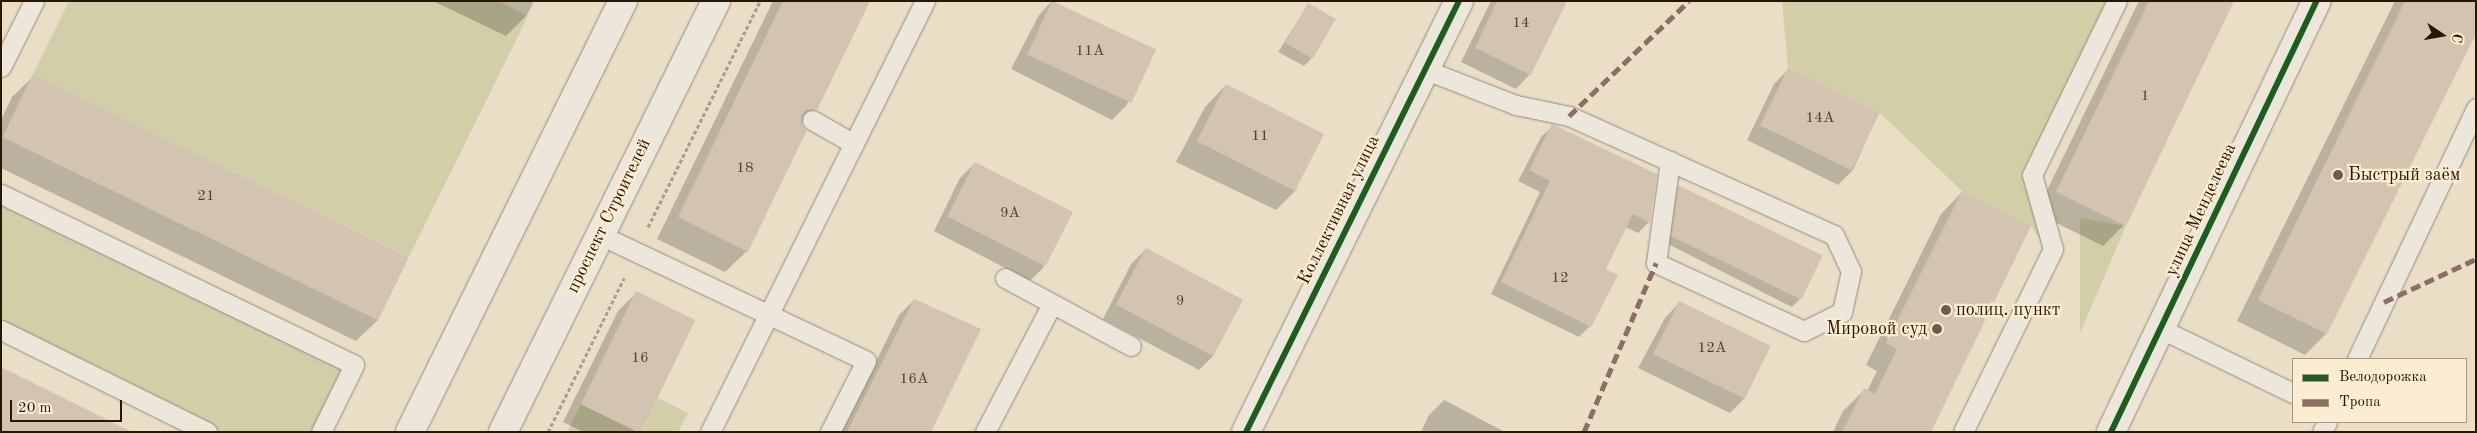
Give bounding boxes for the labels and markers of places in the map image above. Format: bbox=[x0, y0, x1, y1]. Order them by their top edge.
place label: Быстрый заём bbox=[2348, 164, 2460, 186]
marker: Быстрый заём bbox=[2332, 169, 2344, 181]
place label: полиц. пункт bbox=[1956, 299, 2060, 321]
marker: полиц. пункт bbox=[1940, 304, 1952, 316]
place label: Мировой суд bbox=[1826, 318, 1927, 340]
marker: Мировой суд bbox=[1931, 323, 1943, 335]

